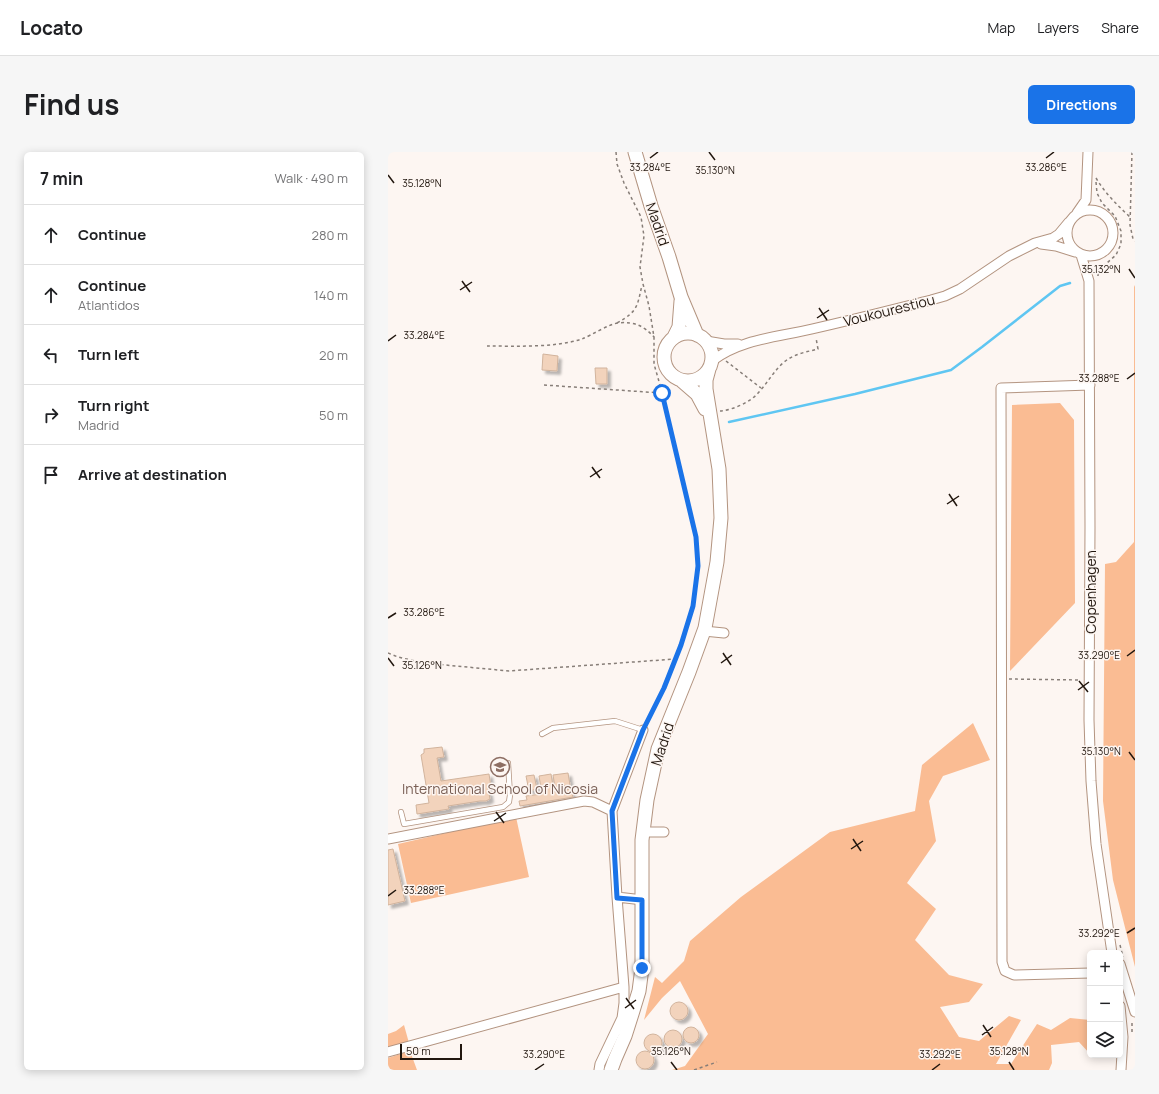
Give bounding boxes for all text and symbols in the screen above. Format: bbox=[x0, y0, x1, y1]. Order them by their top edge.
text: Locato bbox=[20, 15, 83, 41]
text: Map bbox=[987, 18, 1015, 37]
text: Layers bbox=[1037, 18, 1079, 37]
text: Share bbox=[1101, 18, 1139, 37]
text: Find us bbox=[24, 85, 119, 123]
button: Directions bbox=[1028, 85, 1135, 124]
text: 33.284°E bbox=[629, 160, 671, 174]
text: 33.286°E bbox=[1025, 160, 1067, 174]
text: 35.130°N bbox=[695, 163, 735, 177]
text: 7 min bbox=[40, 167, 83, 190]
text: Walk · 490 m bbox=[274, 169, 348, 187]
text: 35.128°N bbox=[402, 176, 442, 190]
street label: Madrid bbox=[642, 200, 674, 248]
icon: ahead bbox=[40, 224, 62, 246]
text: Continue bbox=[78, 224, 146, 245]
text: 280 m bbox=[311, 226, 348, 244]
text: 35.132°N bbox=[1081, 262, 1121, 276]
text: Continue bbox=[78, 275, 146, 296]
icon: ahead bbox=[40, 284, 62, 306]
text: 140 m bbox=[314, 286, 348, 304]
street label: Voukourestiou bbox=[841, 289, 937, 331]
text: Atlantidos bbox=[78, 296, 140, 314]
text: 33.284°E bbox=[403, 328, 445, 342]
icon: left bbox=[40, 344, 62, 366]
text: Turn left bbox=[78, 344, 140, 365]
text: 20 m bbox=[319, 346, 348, 364]
text: 33.288°E bbox=[1078, 371, 1120, 385]
route start bbox=[653, 384, 671, 402]
text: Turn right bbox=[78, 395, 149, 416]
icon: right bbox=[40, 404, 62, 426]
text: 50 m bbox=[319, 406, 348, 424]
text: Madrid bbox=[78, 416, 119, 434]
icon: arrive bbox=[40, 464, 62, 486]
text: Arrive at destination bbox=[78, 464, 227, 485]
street label: Copenhagen bbox=[1081, 550, 1100, 634]
text: 33.286°E bbox=[403, 605, 445, 619]
text: 33.290°E bbox=[1078, 648, 1120, 662]
text: 35.126°N bbox=[402, 658, 442, 672]
street label: Madrid bbox=[646, 720, 678, 768]
text: 35.130°N bbox=[1081, 744, 1121, 758]
school or university icon: International School of Nicosia bbox=[489, 756, 511, 778]
place label: International School of Nicosia bbox=[402, 779, 598, 798]
text: 33.288°E bbox=[403, 883, 445, 897]
text: 33.292°E bbox=[1078, 926, 1120, 940]
map controls bbox=[1087, 950, 1123, 1058]
button: + bbox=[1087, 950, 1123, 986]
route end bbox=[633, 959, 651, 977]
button: − bbox=[1087, 986, 1123, 1022]
button: layers bbox=[1087, 1022, 1123, 1058]
scale bar bbox=[400, 1042, 462, 1061]
text: 50 m bbox=[406, 1043, 431, 1058]
text: 35.126°N bbox=[651, 1044, 691, 1058]
text: 35.128°N bbox=[989, 1044, 1029, 1058]
text: 33.290°E bbox=[523, 1047, 565, 1061]
text: 33.292°E bbox=[919, 1047, 961, 1061]

